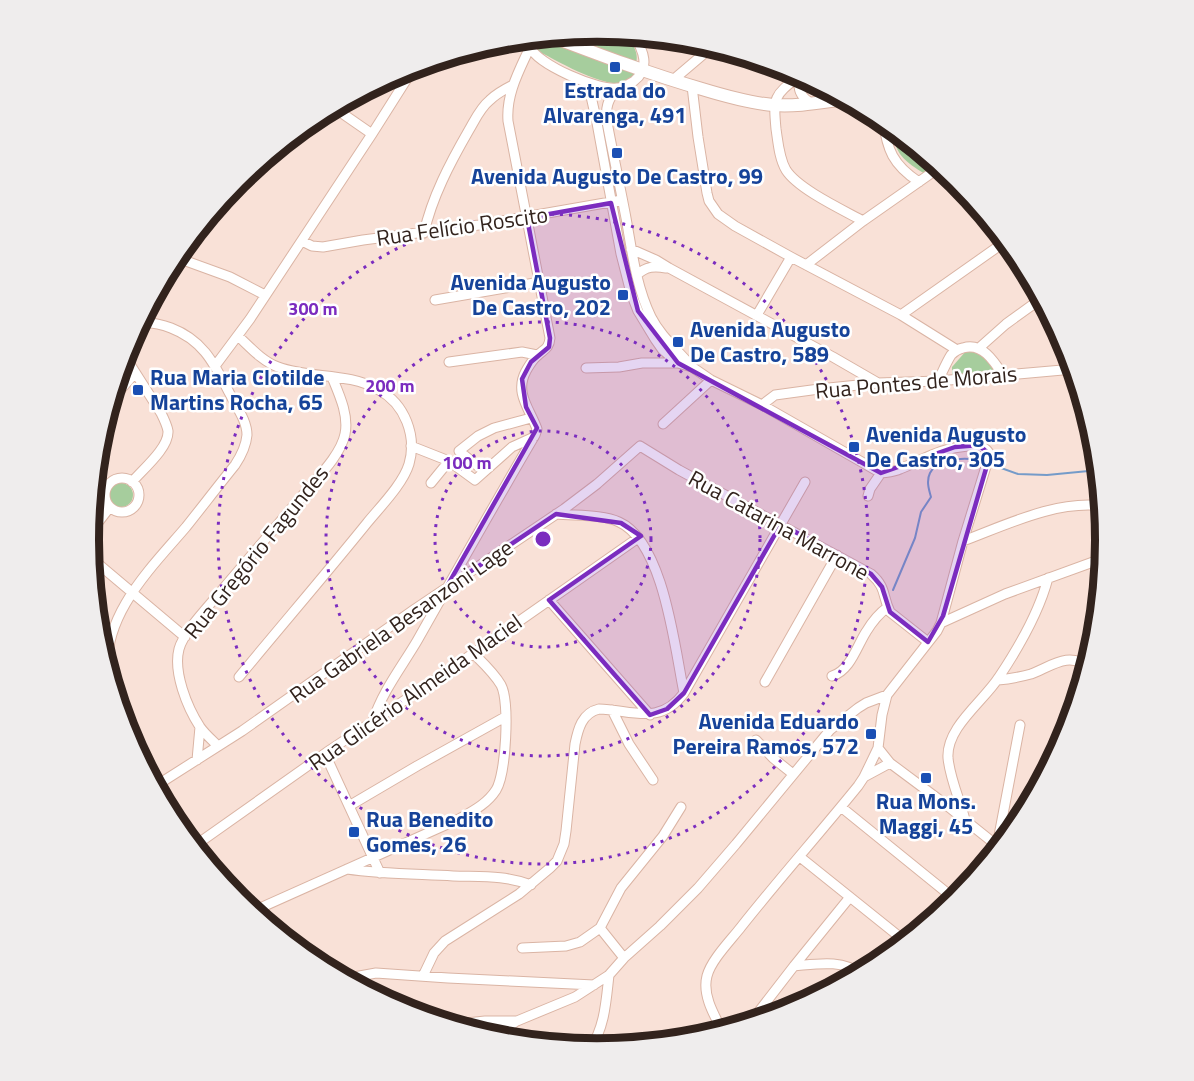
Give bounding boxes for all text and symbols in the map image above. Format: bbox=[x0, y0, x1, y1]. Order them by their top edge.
marker: Estrada do Alvarenga, 491 bbox=[608, 60, 622, 74]
place label: Estrada do Alvarenga, 491 bbox=[543, 73, 687, 132]
marker: Avenida Augusto De Castro, 99 bbox=[610, 146, 624, 160]
place label: Avenida Augusto De Castro, 99 bbox=[471, 159, 763, 193]
street label: Rua Felício Roscito bbox=[374, 197, 550, 255]
place label: Avenida Augusto De Castro, 202 bbox=[451, 265, 611, 324]
marker: Avenida Augusto De Castro, 202 bbox=[616, 288, 630, 302]
text: 300 m bbox=[288, 295, 338, 322]
place label: Avenida Augusto De Castro, 589 bbox=[690, 312, 850, 371]
marker: Avenida Augusto De Castro, 589 bbox=[671, 335, 685, 349]
street label: Rua Pontes de Morais bbox=[814, 356, 1018, 408]
place label: Rua Maria Clotilde Martins Rocha, 65 bbox=[150, 360, 324, 419]
text: 200 m bbox=[365, 372, 415, 399]
marker: Rua Maria Clotilde Martins Rocha, 65 bbox=[131, 383, 145, 397]
place label: Avenida Augusto De Castro, 305 bbox=[866, 417, 1026, 476]
marker: Avenida Augusto De Castro, 305 bbox=[847, 440, 861, 454]
text: 100 m bbox=[442, 449, 492, 476]
street label: Rua Gregório Fagundes bbox=[175, 458, 337, 646]
street label: Rua Catarina Marrone bbox=[682, 461, 876, 589]
centre of rings bbox=[533, 529, 553, 549]
street label: Rua Gabriela Besanzoni Lage bbox=[282, 531, 520, 711]
street label: Rua Glicério Almeida Maciel bbox=[301, 605, 529, 779]
place label: Avenida Eduardo Pereira Ramos, 572 bbox=[673, 704, 859, 763]
marker: Avenida Eduardo Pereira Ramos, 572 bbox=[864, 727, 878, 741]
marker: Rua Mons. Maggi, 45 bbox=[919, 771, 933, 785]
place label: Rua Mons. Maggi, 45 bbox=[876, 784, 976, 843]
place label: Rua Benedito Gomes, 26 bbox=[366, 802, 493, 861]
marker: Rua Benedito Gomes, 26 bbox=[347, 825, 361, 839]

